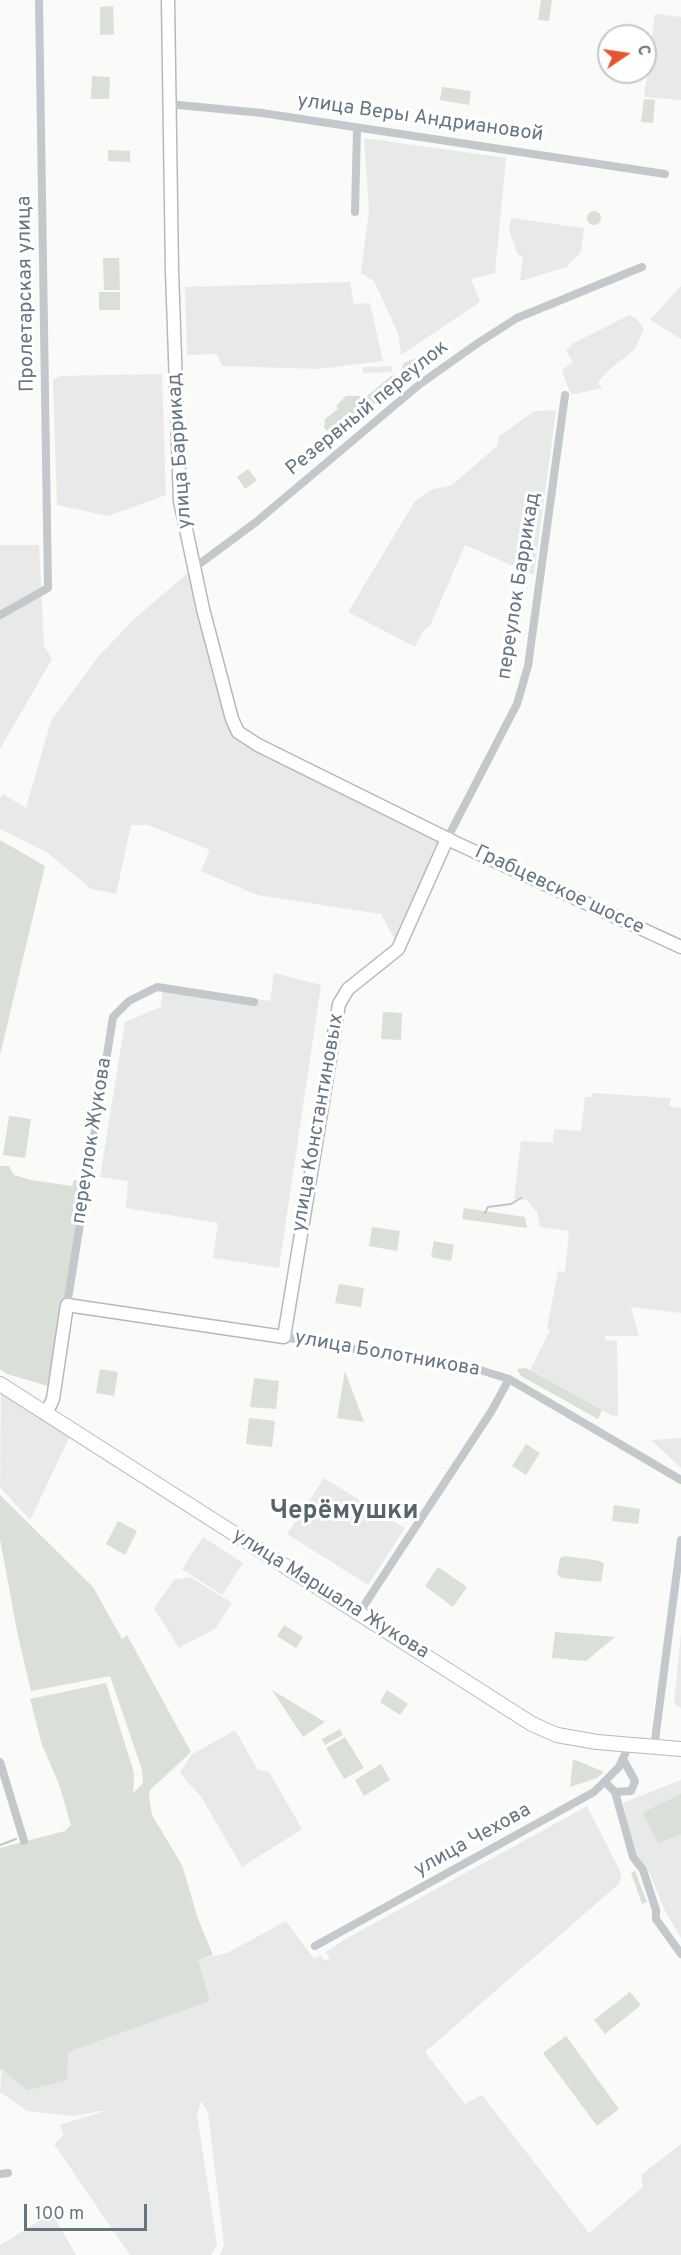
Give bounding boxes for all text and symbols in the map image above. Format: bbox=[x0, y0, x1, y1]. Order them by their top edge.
north arrow bbox=[597, 24, 657, 84]
text: С bbox=[632, 43, 653, 58]
street label: улица Веры Андриановой bbox=[295, 90, 545, 148]
street label: Пролетарская улица bbox=[13, 196, 41, 392]
street label: Резервный переулок bbox=[282, 336, 454, 482]
street label: улица Баррикад bbox=[164, 372, 198, 530]
street label: переулок Баррикад bbox=[493, 491, 547, 681]
street label: Грабцевское шоссе bbox=[470, 841, 648, 941]
street label: улица Константиновых bbox=[288, 1012, 350, 1234]
street label: переулок Жукова bbox=[68, 1056, 118, 1226]
street label: улица Болотникова bbox=[293, 1327, 481, 1383]
district label: Черёмушки bbox=[270, 1497, 418, 1529]
street label: улица Маршала Жукова bbox=[227, 1525, 433, 1665]
street label: улица Чехова bbox=[410, 1799, 536, 1883]
scale bar bbox=[27, 2192, 150, 2230]
text: 100 m bbox=[35, 2203, 84, 2226]

